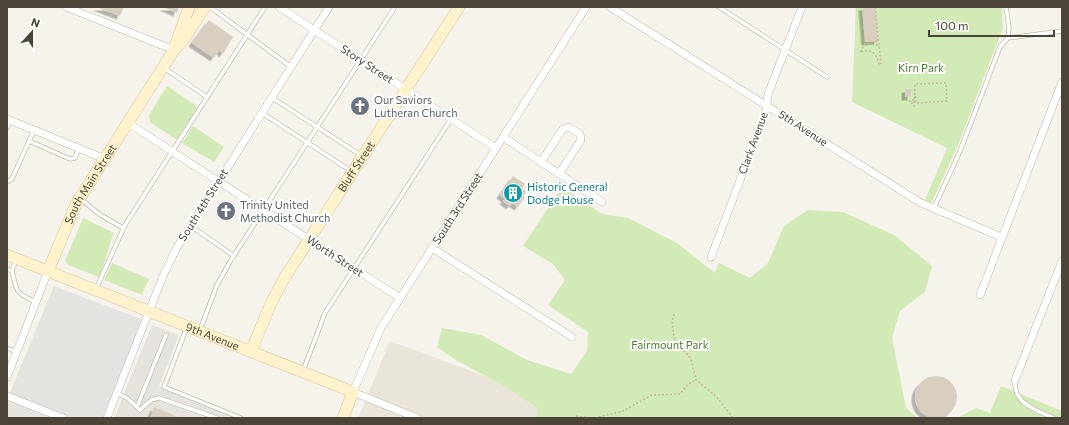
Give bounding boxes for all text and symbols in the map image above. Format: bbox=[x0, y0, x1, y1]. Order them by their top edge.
north arrow bbox=[12, 12, 52, 52]
scale bar bbox=[929, 12, 1054, 38]
text: N bbox=[30, 15, 42, 30]
text: 100 m bbox=[935, 18, 969, 32]
street label: Story Street bbox=[338, 42, 397, 86]
park label: Kirn Park bbox=[898, 61, 944, 74]
place label: Our Saviors Lutheran Church bbox=[374, 93, 457, 119]
church icon: Our Saviors Lutheran Church bbox=[349, 95, 371, 117]
street label: 5th Avenue bbox=[776, 107, 830, 148]
street label: Clark Avenue bbox=[735, 110, 770, 176]
street label: Bluff Street bbox=[335, 138, 377, 194]
street label: South Main Street bbox=[61, 141, 119, 226]
street label: South 4th Street bbox=[175, 166, 230, 243]
street label: South 3rd Street bbox=[429, 169, 485, 246]
place label: Historic General Dodge House bbox=[527, 180, 608, 206]
building icon: Historic General Dodge House bbox=[502, 182, 524, 204]
place label: Trinity United Methodist Church bbox=[240, 198, 330, 224]
church icon: Trinity United Methodist Church bbox=[215, 200, 237, 222]
street label: Worth Street bbox=[304, 232, 367, 279]
street label: 9th Avenue bbox=[184, 319, 241, 352]
park label: Fairmount Park bbox=[631, 338, 709, 351]

